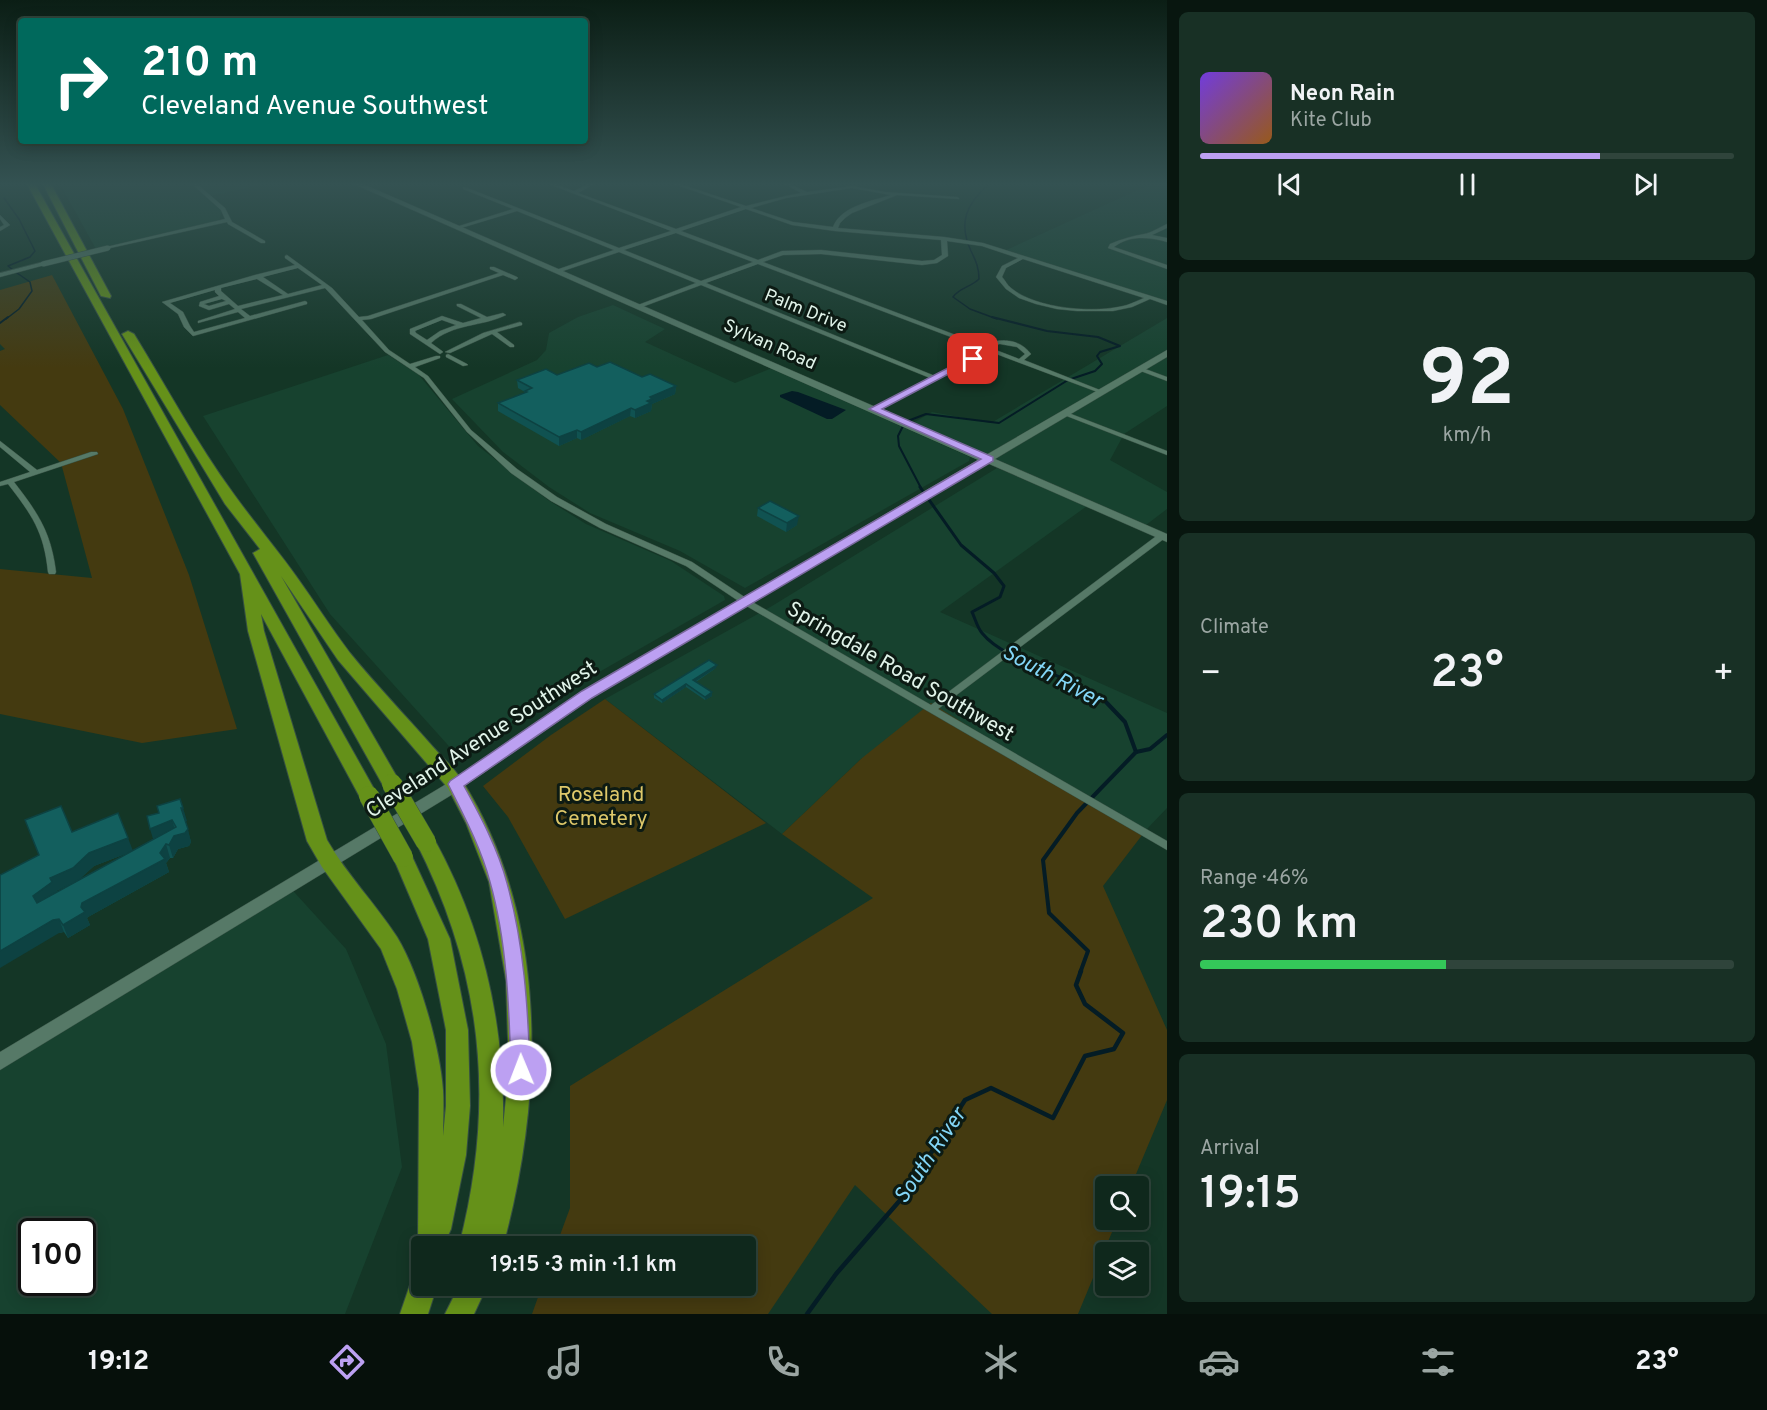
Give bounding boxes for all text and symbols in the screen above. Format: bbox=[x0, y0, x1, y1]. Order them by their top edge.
text: 210 m bbox=[141, 38, 258, 91]
icon: right bbox=[42, 42, 120, 120]
text: Neon Rain bbox=[1290, 81, 1395, 108]
text: Cleveland Avenue Southwest bbox=[141, 90, 488, 124]
text: Kite Club bbox=[1290, 108, 1372, 134]
icon: previous bbox=[1273, 168, 1306, 201]
icon: pause bbox=[1451, 168, 1484, 201]
icon: next bbox=[1629, 168, 1662, 201]
street label: Palm Drive bbox=[761, 284, 850, 338]
street label: Sylvan Road bbox=[719, 315, 819, 376]
pin bbox=[947, 333, 998, 384]
text: 92 bbox=[1419, 334, 1515, 433]
icon: arrive bbox=[956, 342, 989, 375]
text: km/h bbox=[1443, 423, 1491, 449]
street label: Springdale Road Southwest bbox=[782, 596, 1019, 749]
text: Climate bbox=[1200, 615, 1269, 641]
water label: South River bbox=[997, 639, 1108, 716]
text: 23° bbox=[1430, 646, 1504, 703]
text: − bbox=[1200, 654, 1221, 696]
text: + bbox=[1713, 654, 1734, 696]
street label: Cleveland Avenue Southwest bbox=[361, 655, 602, 825]
park label: Roseland Cemetery bbox=[554, 782, 648, 833]
text: Range · 46% bbox=[1200, 866, 1309, 892]
text: 230 km bbox=[1200, 897, 1358, 954]
position arrow bbox=[489, 1038, 553, 1102]
water label: South River bbox=[889, 1102, 974, 1210]
text: Arrival bbox=[1200, 1136, 1260, 1162]
text: 19:15 bbox=[1200, 1167, 1301, 1224]
map controls bbox=[1095, 1176, 1149, 1296]
button: search bbox=[1095, 1176, 1149, 1230]
speed limit sign: 100 bbox=[18, 1218, 96, 1296]
button: layers bbox=[1095, 1242, 1149, 1296]
text: 19:15 · 3 min · 1.1 km bbox=[490, 1252, 677, 1279]
icon: directions bbox=[326, 1341, 368, 1383]
icon: music bbox=[544, 1341, 586, 1383]
icon: phone bbox=[762, 1341, 804, 1383]
icon: climate bbox=[980, 1341, 1022, 1383]
icon: car bbox=[1198, 1341, 1240, 1383]
icon: filters bbox=[1417, 1341, 1459, 1383]
text: 19:12 bbox=[88, 1345, 149, 1379]
text: 23° bbox=[1635, 1345, 1679, 1379]

